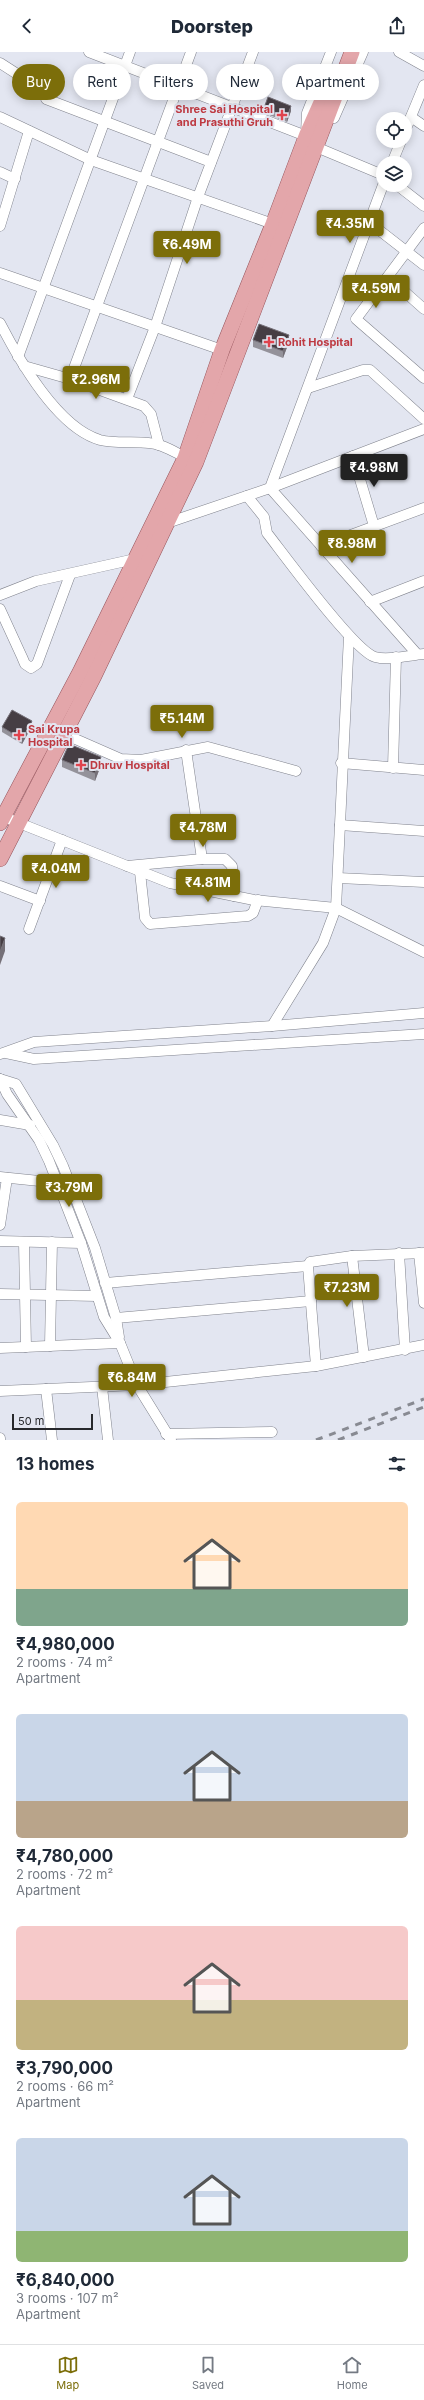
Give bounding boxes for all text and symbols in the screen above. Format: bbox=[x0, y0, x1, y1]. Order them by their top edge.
icon: back bbox=[16, 15, 38, 37]
icon: share bbox=[386, 15, 408, 37]
text: Doorstep bbox=[171, 16, 253, 37]
chip: Buy bbox=[12, 64, 65, 100]
chip: Rent bbox=[73, 64, 131, 100]
chip: Filters bbox=[139, 64, 208, 100]
chip: New bbox=[216, 64, 274, 100]
chip: Apartment bbox=[282, 64, 379, 100]
place label: Shree Sai Hospital and Prasuthi Gruh bbox=[175, 102, 273, 129]
marker: Shree Sai Hospital and Prasuthi Gruh bbox=[276, 109, 288, 121]
map controls bbox=[376, 112, 412, 192]
button: locate bbox=[376, 112, 412, 148]
button: layers bbox=[376, 156, 412, 192]
pin: ₹4.35M bbox=[317, 210, 383, 244]
text: ₹4.35M bbox=[326, 215, 374, 231]
pin: ₹6.49M bbox=[154, 231, 220, 265]
text: ₹6.49M bbox=[162, 236, 212, 252]
pin: ₹4.59M bbox=[343, 275, 409, 309]
text: ₹4.59M bbox=[352, 280, 400, 296]
place label: Rohit Hospital bbox=[278, 335, 353, 349]
marker: Rohit Hospital bbox=[263, 336, 275, 348]
pin: ₹2.96M bbox=[63, 366, 129, 400]
text: ₹2.96M bbox=[72, 371, 120, 387]
pin: ₹4.98M bbox=[341, 454, 407, 488]
text: ₹4.98M bbox=[350, 459, 398, 475]
pin: ₹8.98M bbox=[319, 530, 385, 564]
text: ₹8.98M bbox=[328, 535, 376, 551]
pin: ₹5.14M bbox=[149, 705, 215, 739]
text: ₹5.14M bbox=[159, 710, 205, 726]
place label: Sai Krupa Hospital bbox=[28, 722, 80, 749]
marker: Sai Krupa Hospital bbox=[13, 729, 25, 741]
place label: Dhruv Hospital bbox=[90, 758, 170, 772]
marker: Dhruv Hospital bbox=[75, 759, 87, 771]
pin: ₹4.78M bbox=[170, 814, 236, 848]
text: ₹4.78M bbox=[179, 819, 227, 835]
pin: ₹4.04M bbox=[23, 855, 89, 889]
text: ₹4.04M bbox=[31, 860, 81, 876]
pin: ₹4.81M bbox=[175, 869, 241, 903]
text: ₹4.81M bbox=[185, 874, 231, 890]
pin: ₹3.79M bbox=[36, 1174, 102, 1208]
text: ₹3.79M bbox=[45, 1179, 93, 1195]
pin: ₹7.23M bbox=[314, 1274, 380, 1308]
text: ₹7.23M bbox=[324, 1279, 370, 1295]
pin: ₹6.84M bbox=[99, 1364, 165, 1398]
text: ₹6.84M bbox=[108, 1369, 156, 1385]
scale bar bbox=[12, 1412, 93, 1431]
text: 50 m bbox=[18, 1414, 44, 1428]
icon: filters bbox=[386, 1453, 408, 1475]
text: 13 homes bbox=[16, 1454, 95, 1474]
icon: home bbox=[176, 1528, 248, 1600]
text: ₹4,980,000 bbox=[16, 1634, 115, 1654]
text: 2 rooms · 74 m² bbox=[16, 1654, 113, 1670]
text: Apartment bbox=[16, 1670, 81, 1686]
icon: home bbox=[176, 1740, 248, 1812]
text: ₹4,780,000 bbox=[16, 1846, 113, 1866]
text: 2 rooms · 72 m² bbox=[16, 1866, 113, 1882]
text: Apartment bbox=[16, 1882, 81, 1898]
icon: home bbox=[176, 1952, 248, 2024]
text: ₹3,790,000 bbox=[16, 2058, 113, 2078]
text: 2 rooms · 66 m² bbox=[16, 2078, 114, 2094]
text: Apartment bbox=[16, 2094, 81, 2110]
icon: home bbox=[176, 2164, 248, 2236]
text: ₹6,840,000 bbox=[16, 2270, 115, 2290]
text: 3 rooms · 107 m² bbox=[16, 2290, 119, 2306]
text: Apartment bbox=[16, 2306, 81, 2322]
tab: Map bbox=[56, 2354, 79, 2392]
tab: Saved bbox=[192, 2354, 224, 2392]
tab: Home bbox=[337, 2354, 368, 2392]

